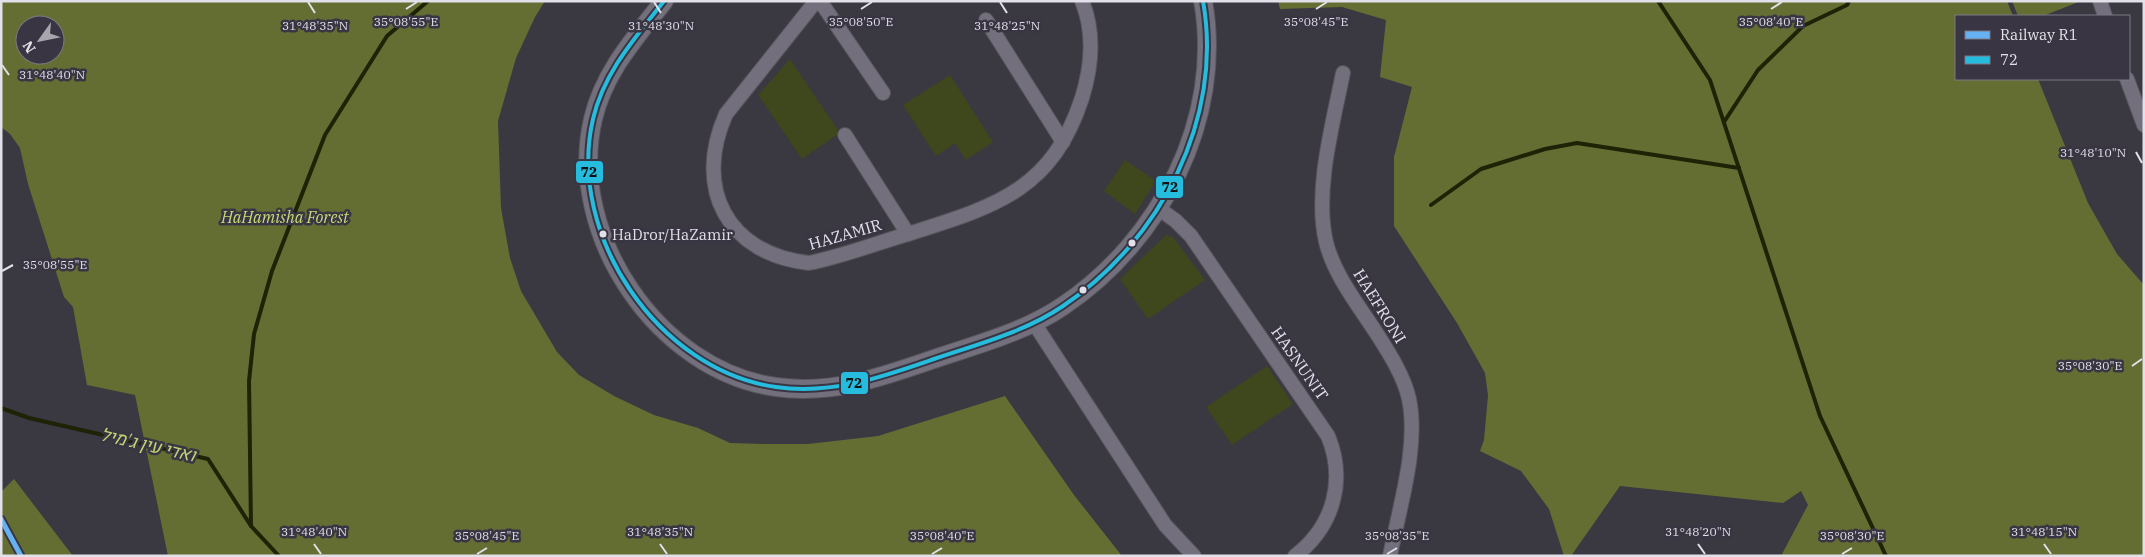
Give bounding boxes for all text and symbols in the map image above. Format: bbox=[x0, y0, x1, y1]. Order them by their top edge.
text: 35°08'55"E bbox=[374, 14, 438, 29]
text: 35°08'50"E bbox=[829, 14, 893, 29]
text: 35°08'45"E bbox=[1284, 14, 1348, 29]
text: 35°08'40"E bbox=[1739, 14, 1803, 29]
north arrow bbox=[15, 15, 65, 65]
legend bbox=[1955, 15, 2130, 80]
text: 31°48'35"N bbox=[282, 18, 348, 33]
text: 31°48'30"N bbox=[628, 18, 694, 33]
text: 31°48'25"N bbox=[974, 18, 1040, 33]
text: Railway R1 bbox=[2000, 25, 2078, 44]
text: N bbox=[19, 38, 40, 57]
text: 72 bbox=[2000, 50, 2018, 69]
text: 31°48'40"N bbox=[19, 67, 85, 82]
text: 31°48'10"N bbox=[2060, 145, 2126, 160]
line badge: 72 bbox=[575, 160, 604, 184]
text: 72 bbox=[581, 163, 597, 181]
line badge: 72 bbox=[1155, 175, 1184, 199]
text: 72 bbox=[1162, 178, 1178, 196]
park label: HaHamisha Forest bbox=[220, 207, 350, 227]
street label: HAZAMIR bbox=[806, 214, 884, 254]
place label: HaDror/HaZamir bbox=[612, 225, 733, 244]
marker: HaDror/HaZamir bbox=[598, 229, 608, 239]
unlabelled marker bbox=[1127, 238, 1137, 248]
text: 35°08'55"E bbox=[23, 257, 87, 272]
street label: HAEFRONI bbox=[1349, 265, 1411, 347]
unlabelled marker bbox=[1078, 285, 1088, 295]
street label: HASNUNIT bbox=[1267, 322, 1333, 404]
text: 35°08'30"E bbox=[2058, 358, 2122, 373]
line badge: 72 bbox=[840, 371, 869, 395]
text: 72 bbox=[846, 374, 862, 392]
water label: ואדי עין ג'מיל bbox=[98, 422, 200, 467]
text: 31°48'40"N bbox=[281, 524, 347, 539]
text: 31°48'35"N bbox=[627, 524, 693, 539]
text: 31°48'20"N bbox=[1665, 524, 1731, 539]
text: 31°48'15"N bbox=[2011, 524, 2077, 539]
text: 35°08'45"E bbox=[455, 528, 519, 543]
text: 35°08'40"E bbox=[910, 528, 974, 543]
text: 35°08'35"E bbox=[1365, 528, 1429, 543]
text: 35°08'30"E bbox=[1820, 528, 1884, 543]

